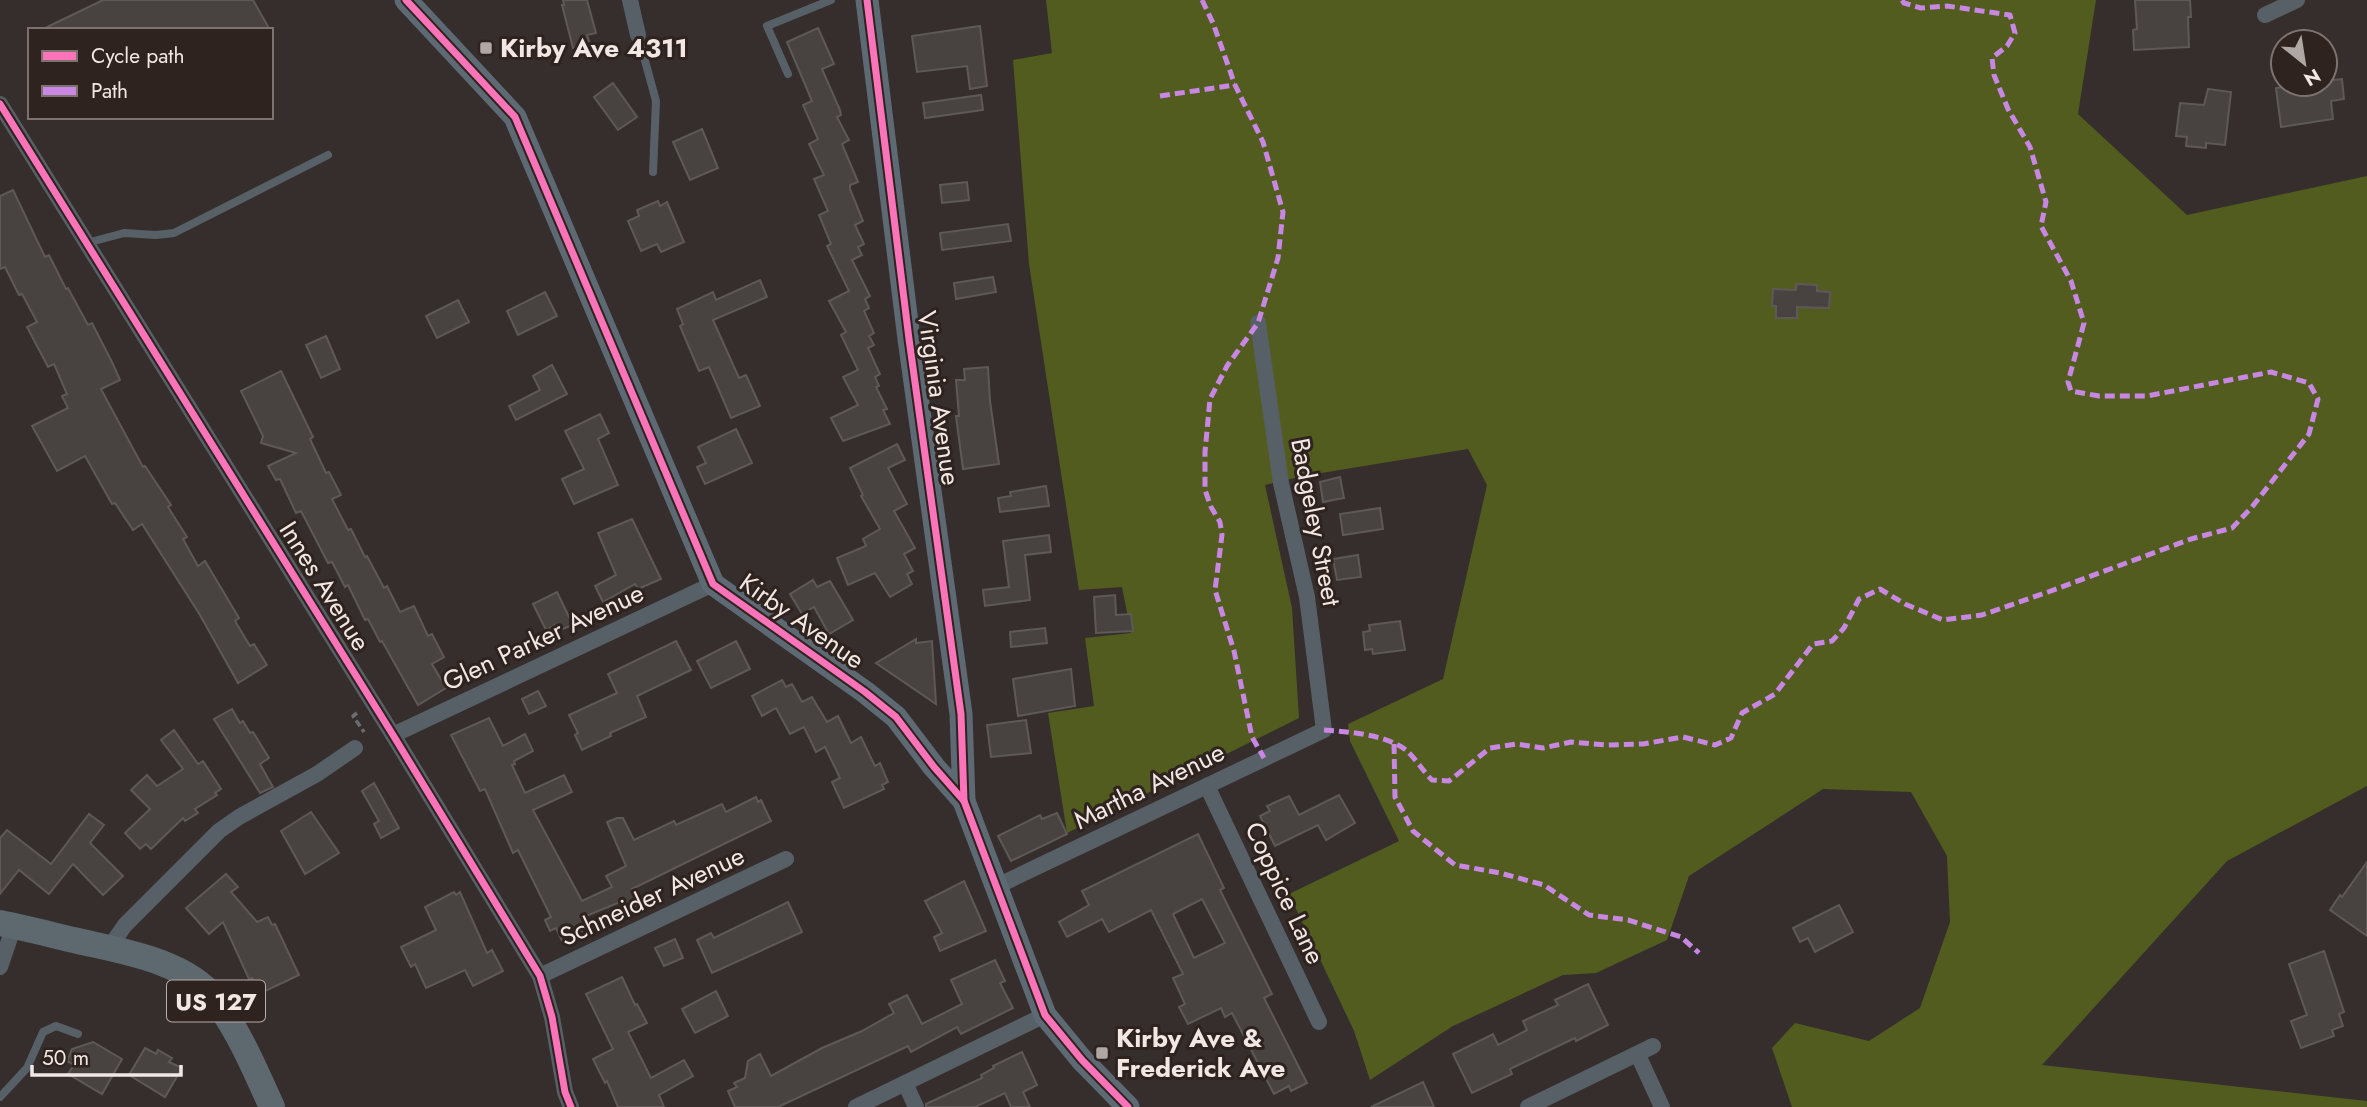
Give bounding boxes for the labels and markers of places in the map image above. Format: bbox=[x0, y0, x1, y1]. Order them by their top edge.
place label: Kirby Ave 4311 bbox=[500, 29, 688, 67]
marker: Kirby Ave 4311 bbox=[478, 40, 494, 56]
place label: Kirby Ave & Frederick Ave bbox=[1116, 1019, 1286, 1087]
marker: Kirby Ave & Frederick Ave bbox=[1094, 1045, 1110, 1061]

